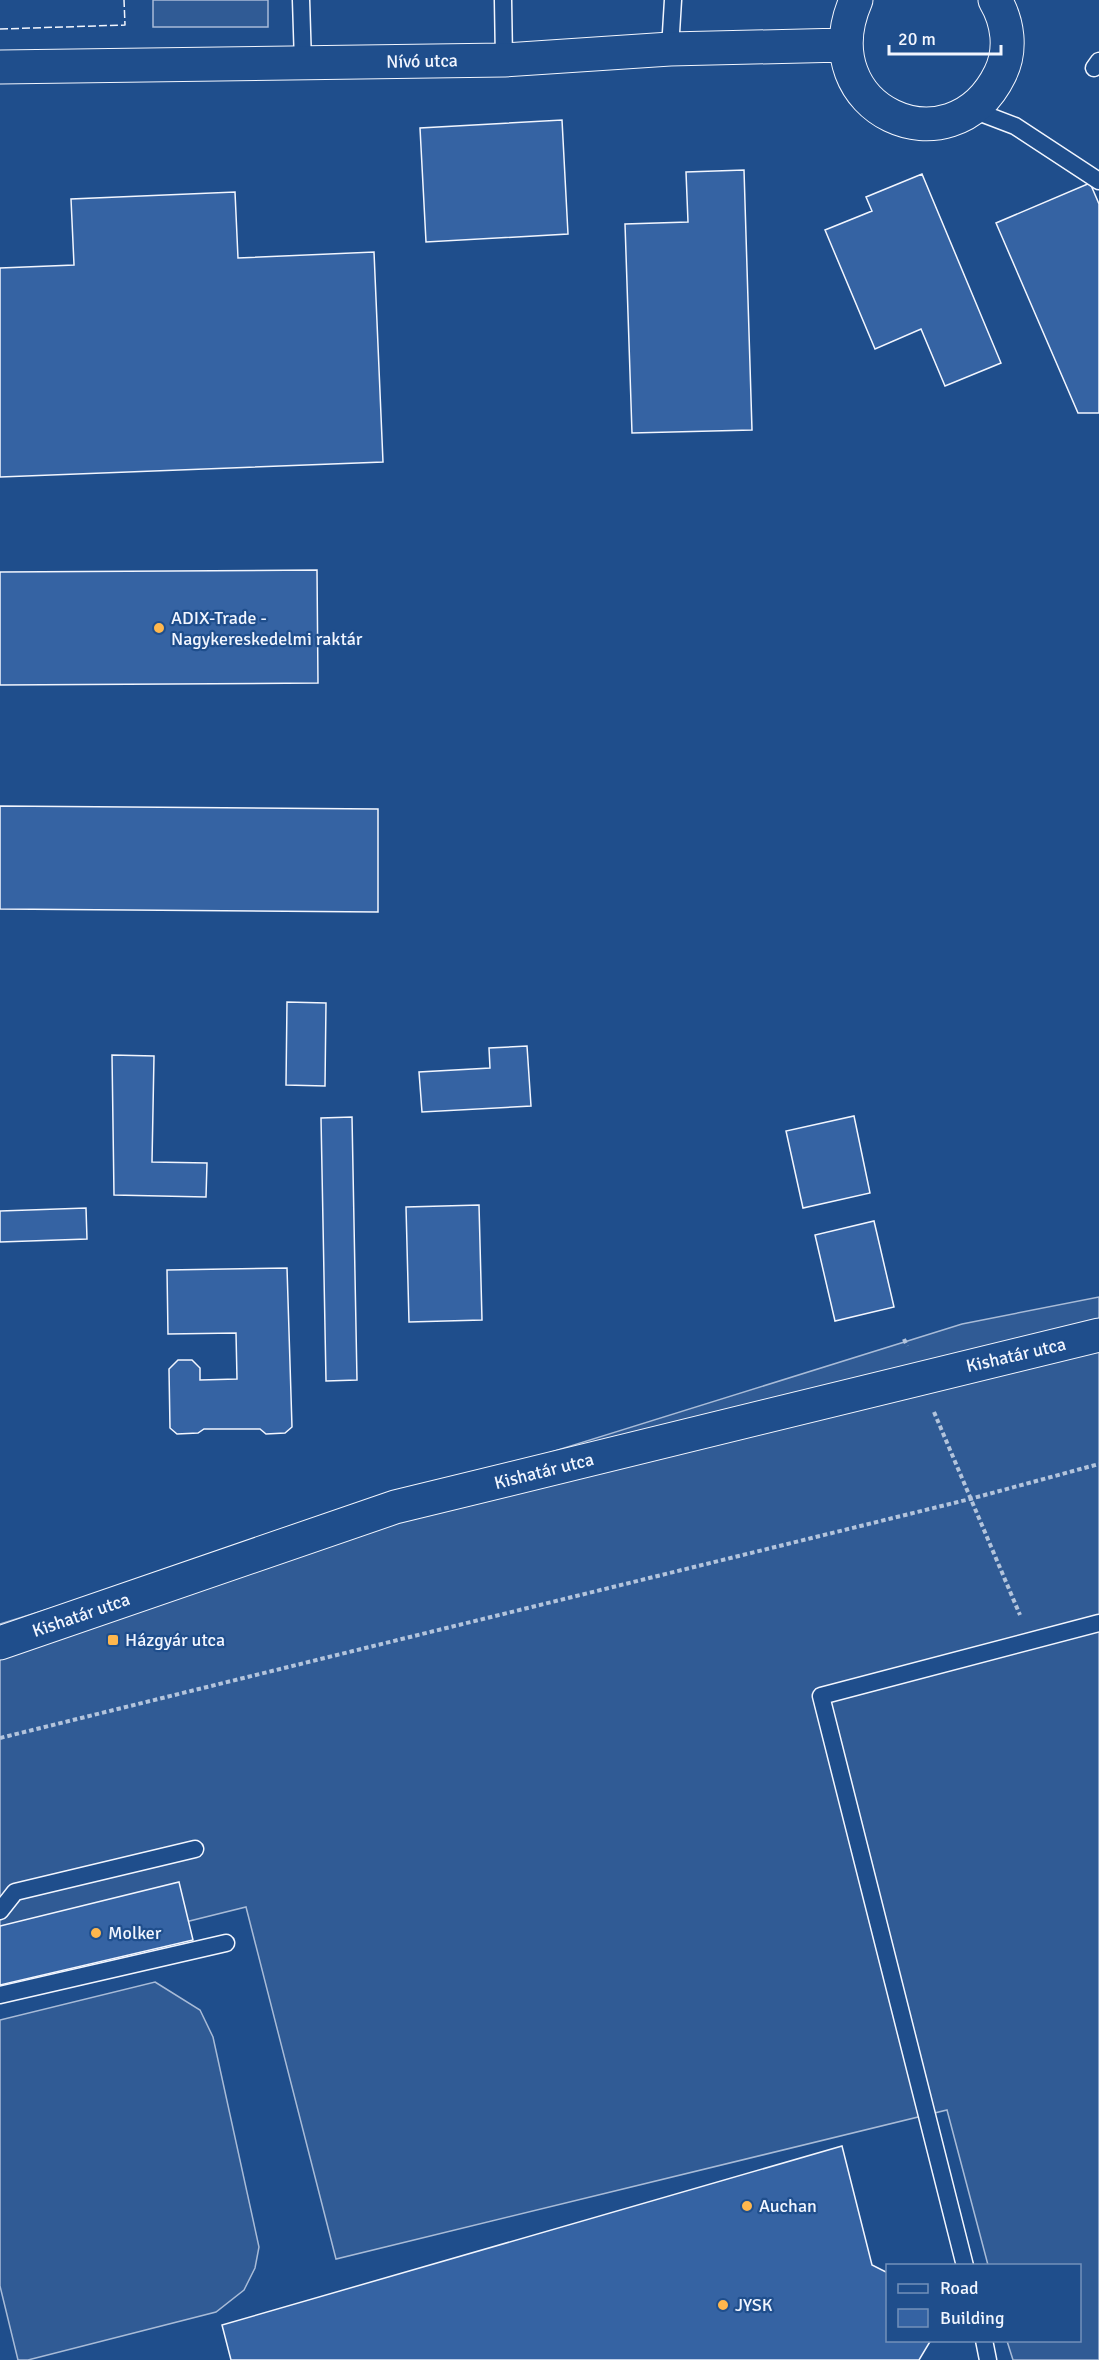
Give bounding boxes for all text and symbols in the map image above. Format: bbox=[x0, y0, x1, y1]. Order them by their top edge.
scale bar bbox=[889, 18, 1002, 56]
text: 20 m bbox=[898, 28, 936, 50]
street label: Nívó utca bbox=[386, 49, 458, 73]
place label: ADIX-Trade - Nagykereskedelmi raktár bbox=[171, 607, 363, 650]
marker: ADIX-Trade - Nagykereskedelmi raktár bbox=[152, 621, 166, 635]
street label: Kishatár utca bbox=[964, 1333, 1068, 1377]
street label: Kishatár utca bbox=[492, 1448, 596, 1494]
street label: Kishatár utca bbox=[29, 1588, 133, 1642]
place label: Házgyár utca bbox=[125, 1629, 225, 1651]
marker: Házgyár utca bbox=[106, 1633, 120, 1647]
place label: Molker bbox=[108, 1922, 162, 1944]
marker: Molker bbox=[89, 1926, 103, 1940]
place label: Auchan bbox=[759, 2195, 817, 2217]
marker: Auchan bbox=[740, 2199, 754, 2213]
legend bbox=[886, 2264, 1081, 2342]
text: Road bbox=[940, 2277, 979, 2299]
place label: JYSK bbox=[735, 2294, 773, 2316]
marker: JYSK bbox=[716, 2298, 730, 2312]
text: Building bbox=[940, 2307, 1004, 2329]

